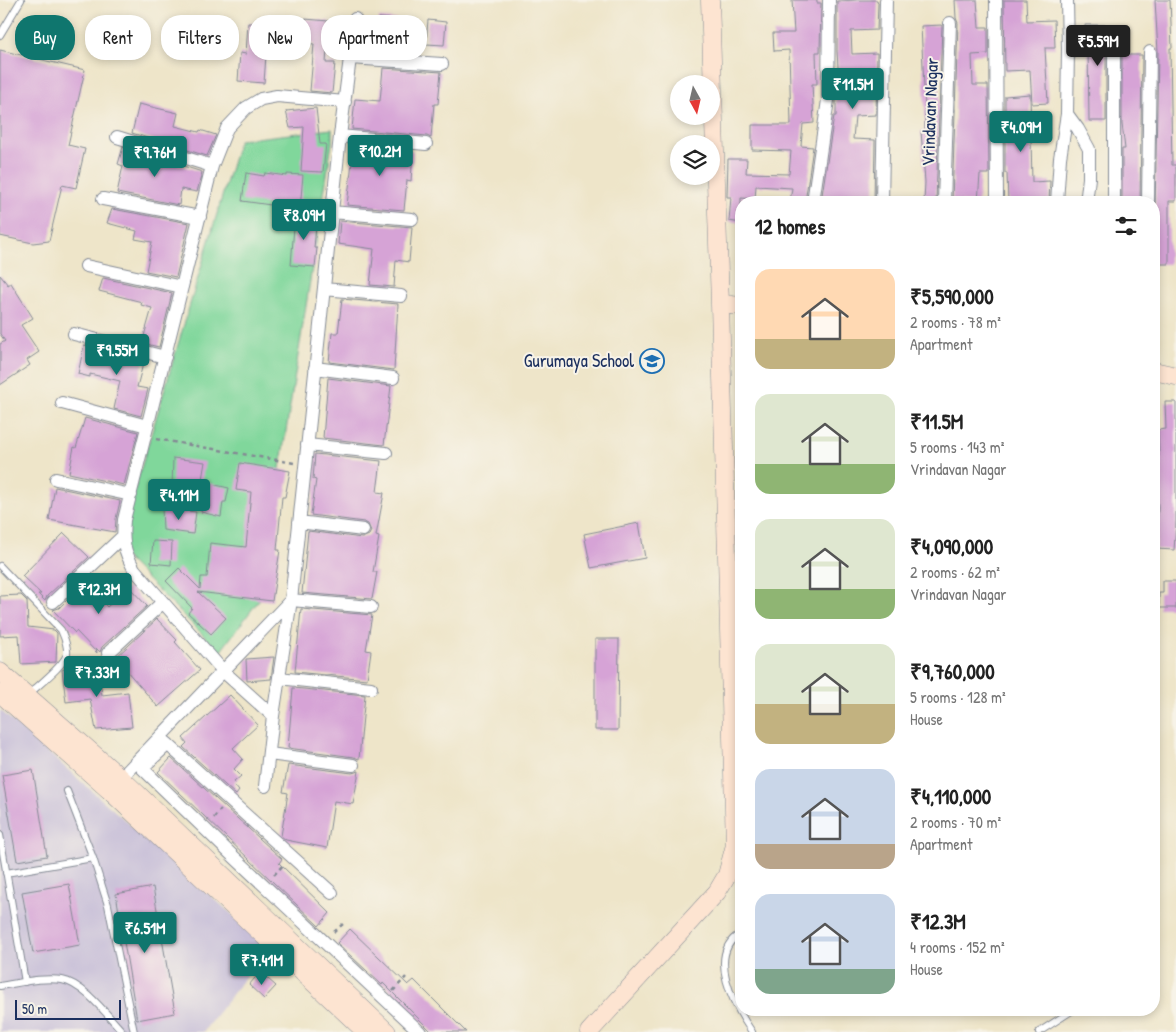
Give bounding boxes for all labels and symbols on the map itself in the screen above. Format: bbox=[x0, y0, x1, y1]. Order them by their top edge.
pin: ₹5.59M bbox=[1057, 24, 1139, 67]
street label: Vrindavan Nagar bbox=[915, 57, 944, 167]
pin: ₹11.5M bbox=[812, 68, 894, 110]
north arrow bbox=[670, 75, 720, 125]
pin: ₹4.09M bbox=[980, 110, 1062, 153]
pin: ₹10.2M bbox=[339, 134, 421, 177]
pin: ₹9.76M bbox=[114, 136, 196, 178]
pin: ₹8.09M bbox=[263, 198, 345, 241]
pin: ₹9.55M bbox=[76, 334, 158, 376]
place label: Gurumaya School bbox=[524, 348, 634, 373]
school or university icon: Gurumaya School bbox=[639, 348, 665, 374]
pin: ₹4.11M bbox=[138, 478, 220, 521]
pin: ₹12.3M bbox=[58, 572, 140, 615]
pin: ₹7.33M bbox=[56, 656, 138, 698]
pin: ₹6.51M bbox=[104, 912, 186, 954]
pin: ₹7.41M bbox=[221, 944, 303, 986]
scale bar bbox=[15, 997, 121, 1020]

